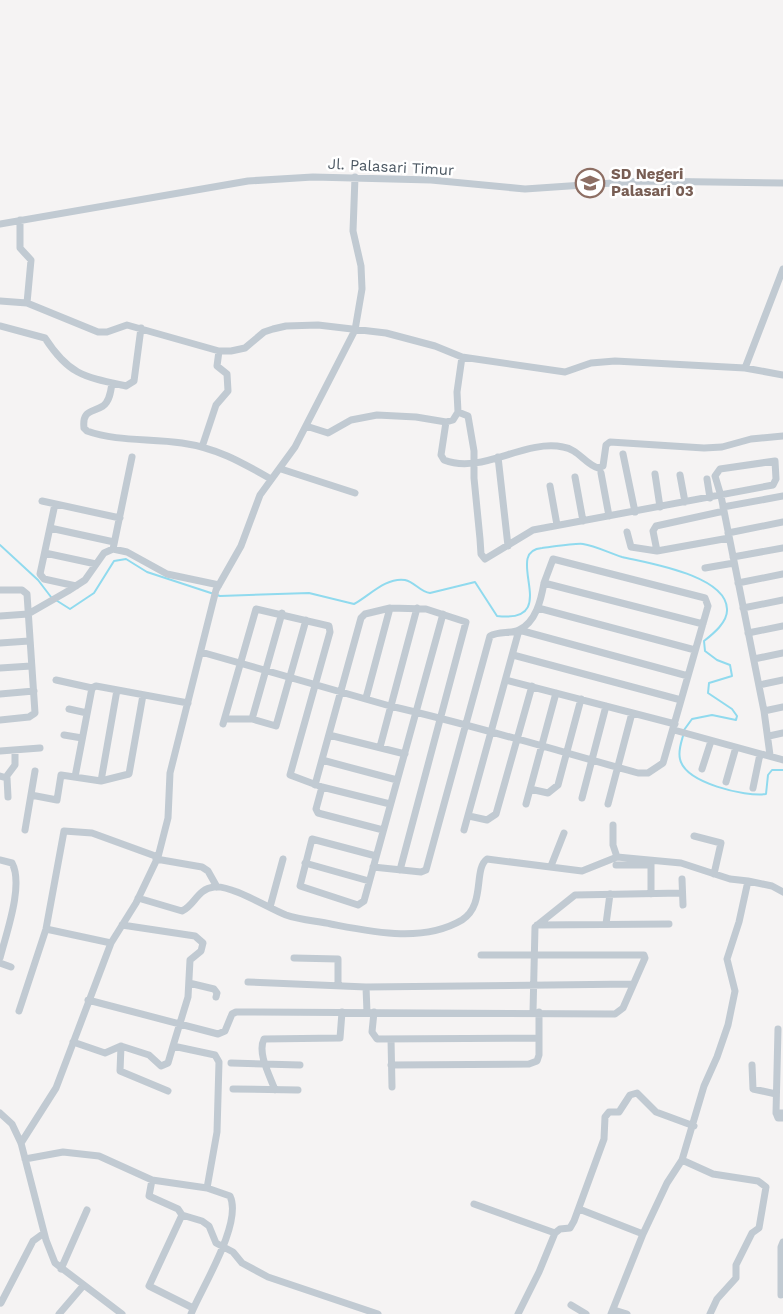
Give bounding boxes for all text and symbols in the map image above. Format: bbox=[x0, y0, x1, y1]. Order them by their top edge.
street label: Jl. Palasari Timur bbox=[327, 155, 455, 179]
place label: SD Negeri Palasari 03 bbox=[611, 165, 694, 200]
school or university icon: SD Negeri Palasari 03 bbox=[574, 167, 606, 199]

